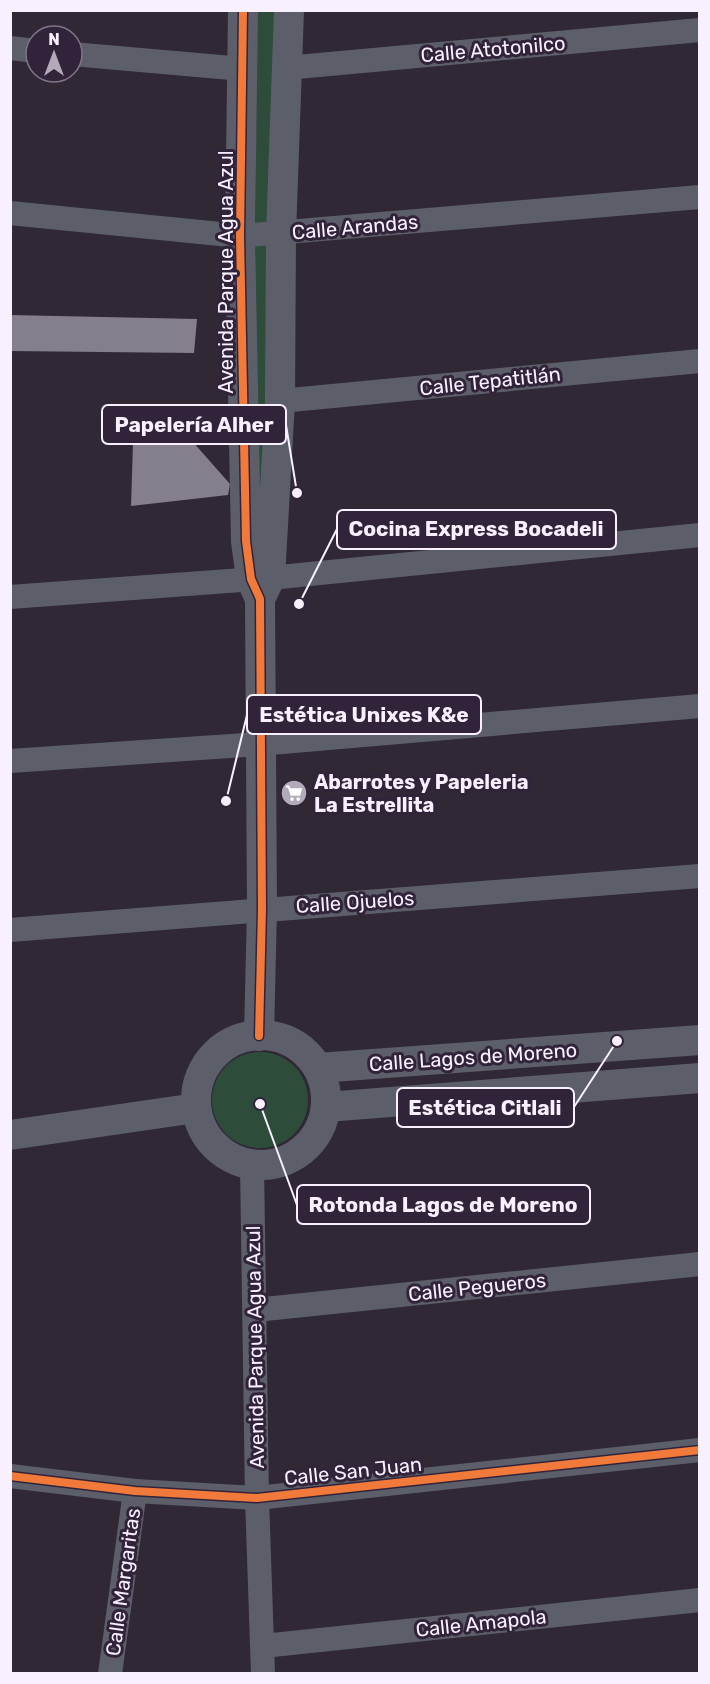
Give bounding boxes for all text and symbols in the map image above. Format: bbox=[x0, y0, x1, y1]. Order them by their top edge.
north arrow bbox=[24, 24, 84, 84]
text: N bbox=[48, 30, 60, 49]
street label: Calle Atotonilco bbox=[420, 31, 566, 67]
street label: Avenida Parque Agua Azul bbox=[214, 150, 238, 394]
street label: Calle Arandas bbox=[291, 210, 419, 244]
street label: Calle Tepatitlán bbox=[418, 362, 562, 400]
callout: Papelería Alher bbox=[102, 405, 286, 444]
text: Papelería Alher bbox=[114, 412, 274, 437]
callout: Cocina Express Bocadeli bbox=[337, 510, 616, 549]
text: Cocina Express Bocadeli bbox=[348, 516, 604, 541]
callout: Estética Unixes K&e bbox=[247, 695, 481, 734]
text: Estética Unixes K&e bbox=[259, 702, 469, 727]
place label: Abarrotes y Papeleria La Estrellita bbox=[314, 770, 529, 817]
supermarket icon: Abarrotes y Papeleria La Estrellita bbox=[279, 778, 309, 808]
street label: Calle Ojuelos bbox=[295, 886, 415, 918]
street label: Calle Lagos de Moreno bbox=[368, 1038, 578, 1076]
callout: Estética Citlali bbox=[397, 1088, 574, 1127]
text: Estética Citlali bbox=[408, 1095, 562, 1120]
callout: Rotonda Lagos de Moreno bbox=[297, 1185, 590, 1224]
text: Rotonda Lagos de Moreno bbox=[308, 1192, 578, 1217]
street label: Avenida Parque Agua Azul bbox=[241, 1225, 269, 1469]
street label: Calle Pegueros bbox=[407, 1268, 547, 1306]
street label: Calle San Juan bbox=[283, 1452, 423, 1490]
street label: Calle Margaritas bbox=[101, 1507, 145, 1657]
street label: Calle Amapola bbox=[415, 1604, 547, 1642]

